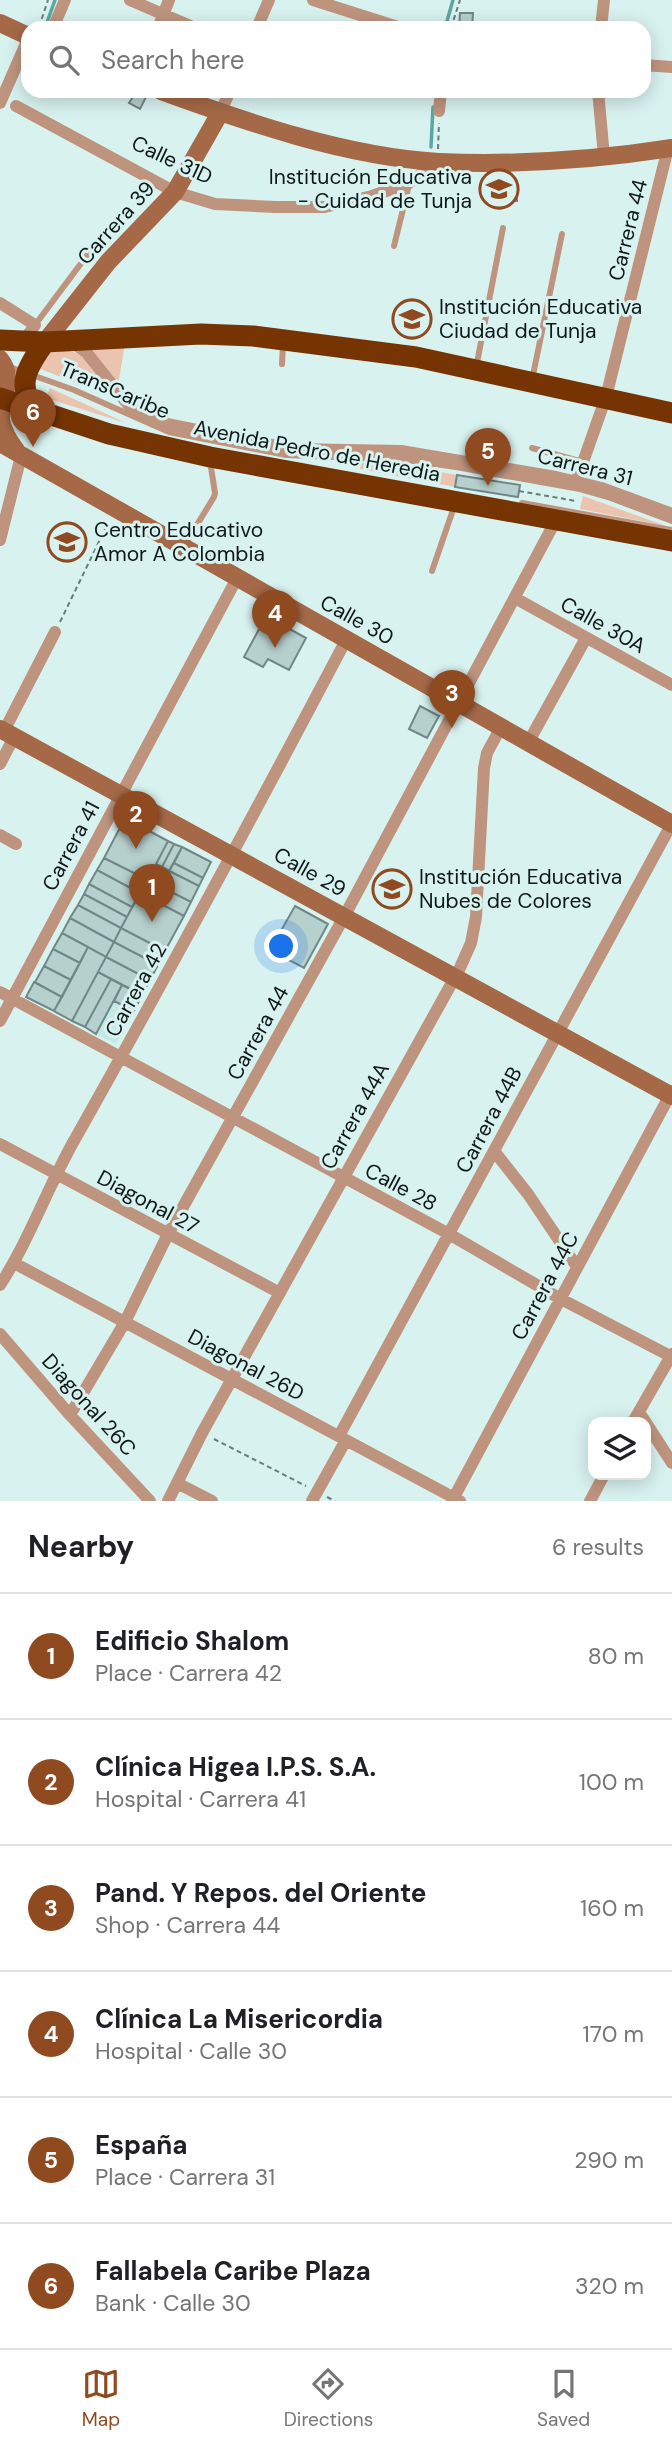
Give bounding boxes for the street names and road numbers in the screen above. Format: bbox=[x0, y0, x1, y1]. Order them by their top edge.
street label: Calle 31D bbox=[127, 129, 217, 191]
street label: Carrera 39 bbox=[71, 175, 161, 271]
street label: Carrera 44 bbox=[602, 176, 654, 284]
street label: TransCaribe bbox=[56, 354, 174, 426]
street label: Avenida Pedro de Heredia bbox=[191, 413, 443, 489]
street label: Carrera 31 bbox=[535, 442, 635, 492]
street label: Calle 30 bbox=[315, 588, 399, 652]
street label: Calle 30A bbox=[555, 590, 651, 660]
street label: Carrera 41 bbox=[36, 796, 106, 896]
street label: Calle 29 bbox=[269, 841, 351, 903]
street label: Carrera 42 bbox=[99, 938, 173, 1042]
street label: Carrera 44 bbox=[221, 981, 296, 1085]
street label: Carrera 44A bbox=[314, 1058, 396, 1174]
street label: Carrera 44B bbox=[449, 1062, 529, 1178]
street label: Calle 28 bbox=[360, 1156, 442, 1218]
street label: Diagonal 27 bbox=[92, 1163, 204, 1241]
street label: Carrera 44C bbox=[505, 1227, 585, 1345]
street label: Diagonal 26D bbox=[183, 1323, 309, 1407]
street label: Diagonal 26C bbox=[36, 1348, 142, 1462]

